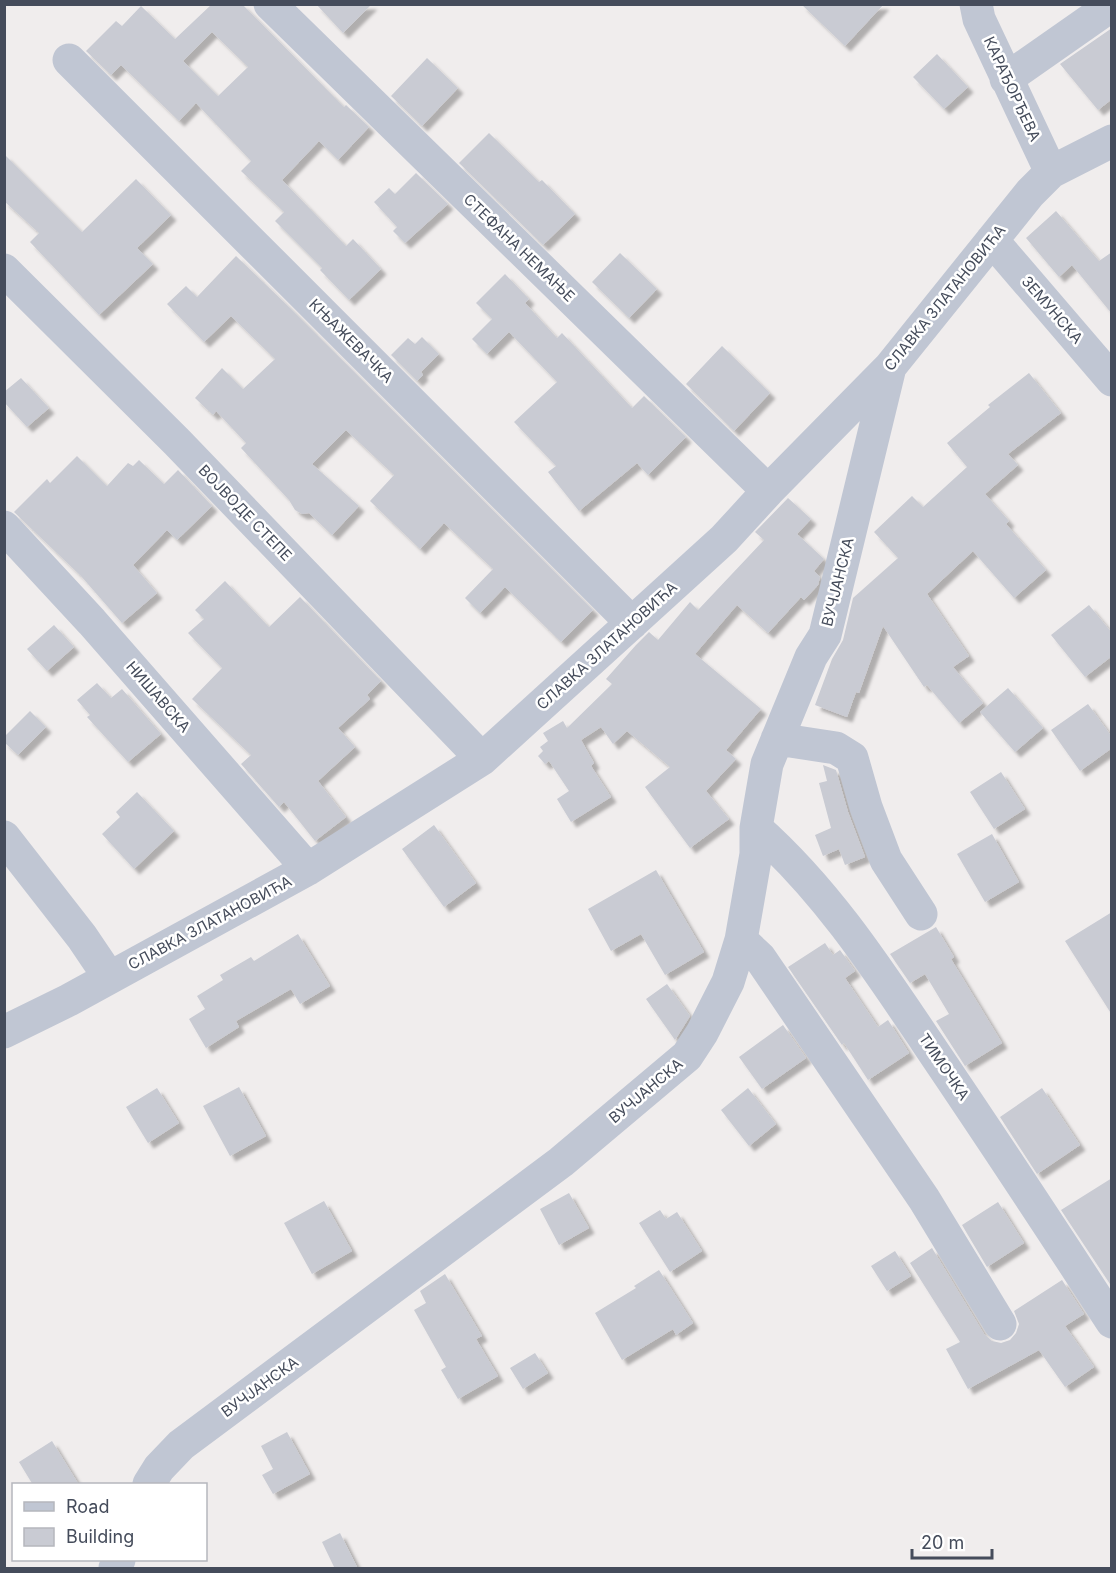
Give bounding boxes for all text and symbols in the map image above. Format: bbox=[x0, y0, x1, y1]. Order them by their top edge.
street label: КАРАЂОРЂЕВА bbox=[980, 33, 1045, 144]
street label: СТЕФАНА НЕМАЊЕ bbox=[460, 190, 579, 306]
street label: СЛАВКА ЗЛАТАНОВИЋА bbox=[880, 221, 1009, 375]
street label: ЗЕМУНСКА bbox=[1018, 272, 1087, 348]
street label: КЊАЖЕВАЧКА bbox=[305, 295, 397, 387]
street label: ВОЈВОДЕ СТЕПЕ bbox=[195, 461, 296, 565]
street label: ВУЧЈАНСКА bbox=[817, 535, 858, 628]
street label: СЛАВКА ЗЛАТАНОВИЋА bbox=[532, 577, 681, 714]
street label: НИШАВСКА bbox=[122, 657, 195, 736]
street label: СЛАВКА ЗЛАТАНОВИЋА bbox=[125, 871, 295, 974]
street label: ТИМОЧКА bbox=[915, 1030, 974, 1104]
street label: ВУЧЈАНСКА bbox=[605, 1054, 687, 1127]
street label: ВУЧЈАНСКА bbox=[217, 1352, 302, 1421]
legend bbox=[12, 1483, 207, 1561]
text: Road bbox=[66, 1496, 109, 1517]
scale bar bbox=[912, 1522, 992, 1560]
text: Building bbox=[66, 1526, 134, 1547]
text: 20 m bbox=[921, 1532, 964, 1553]

